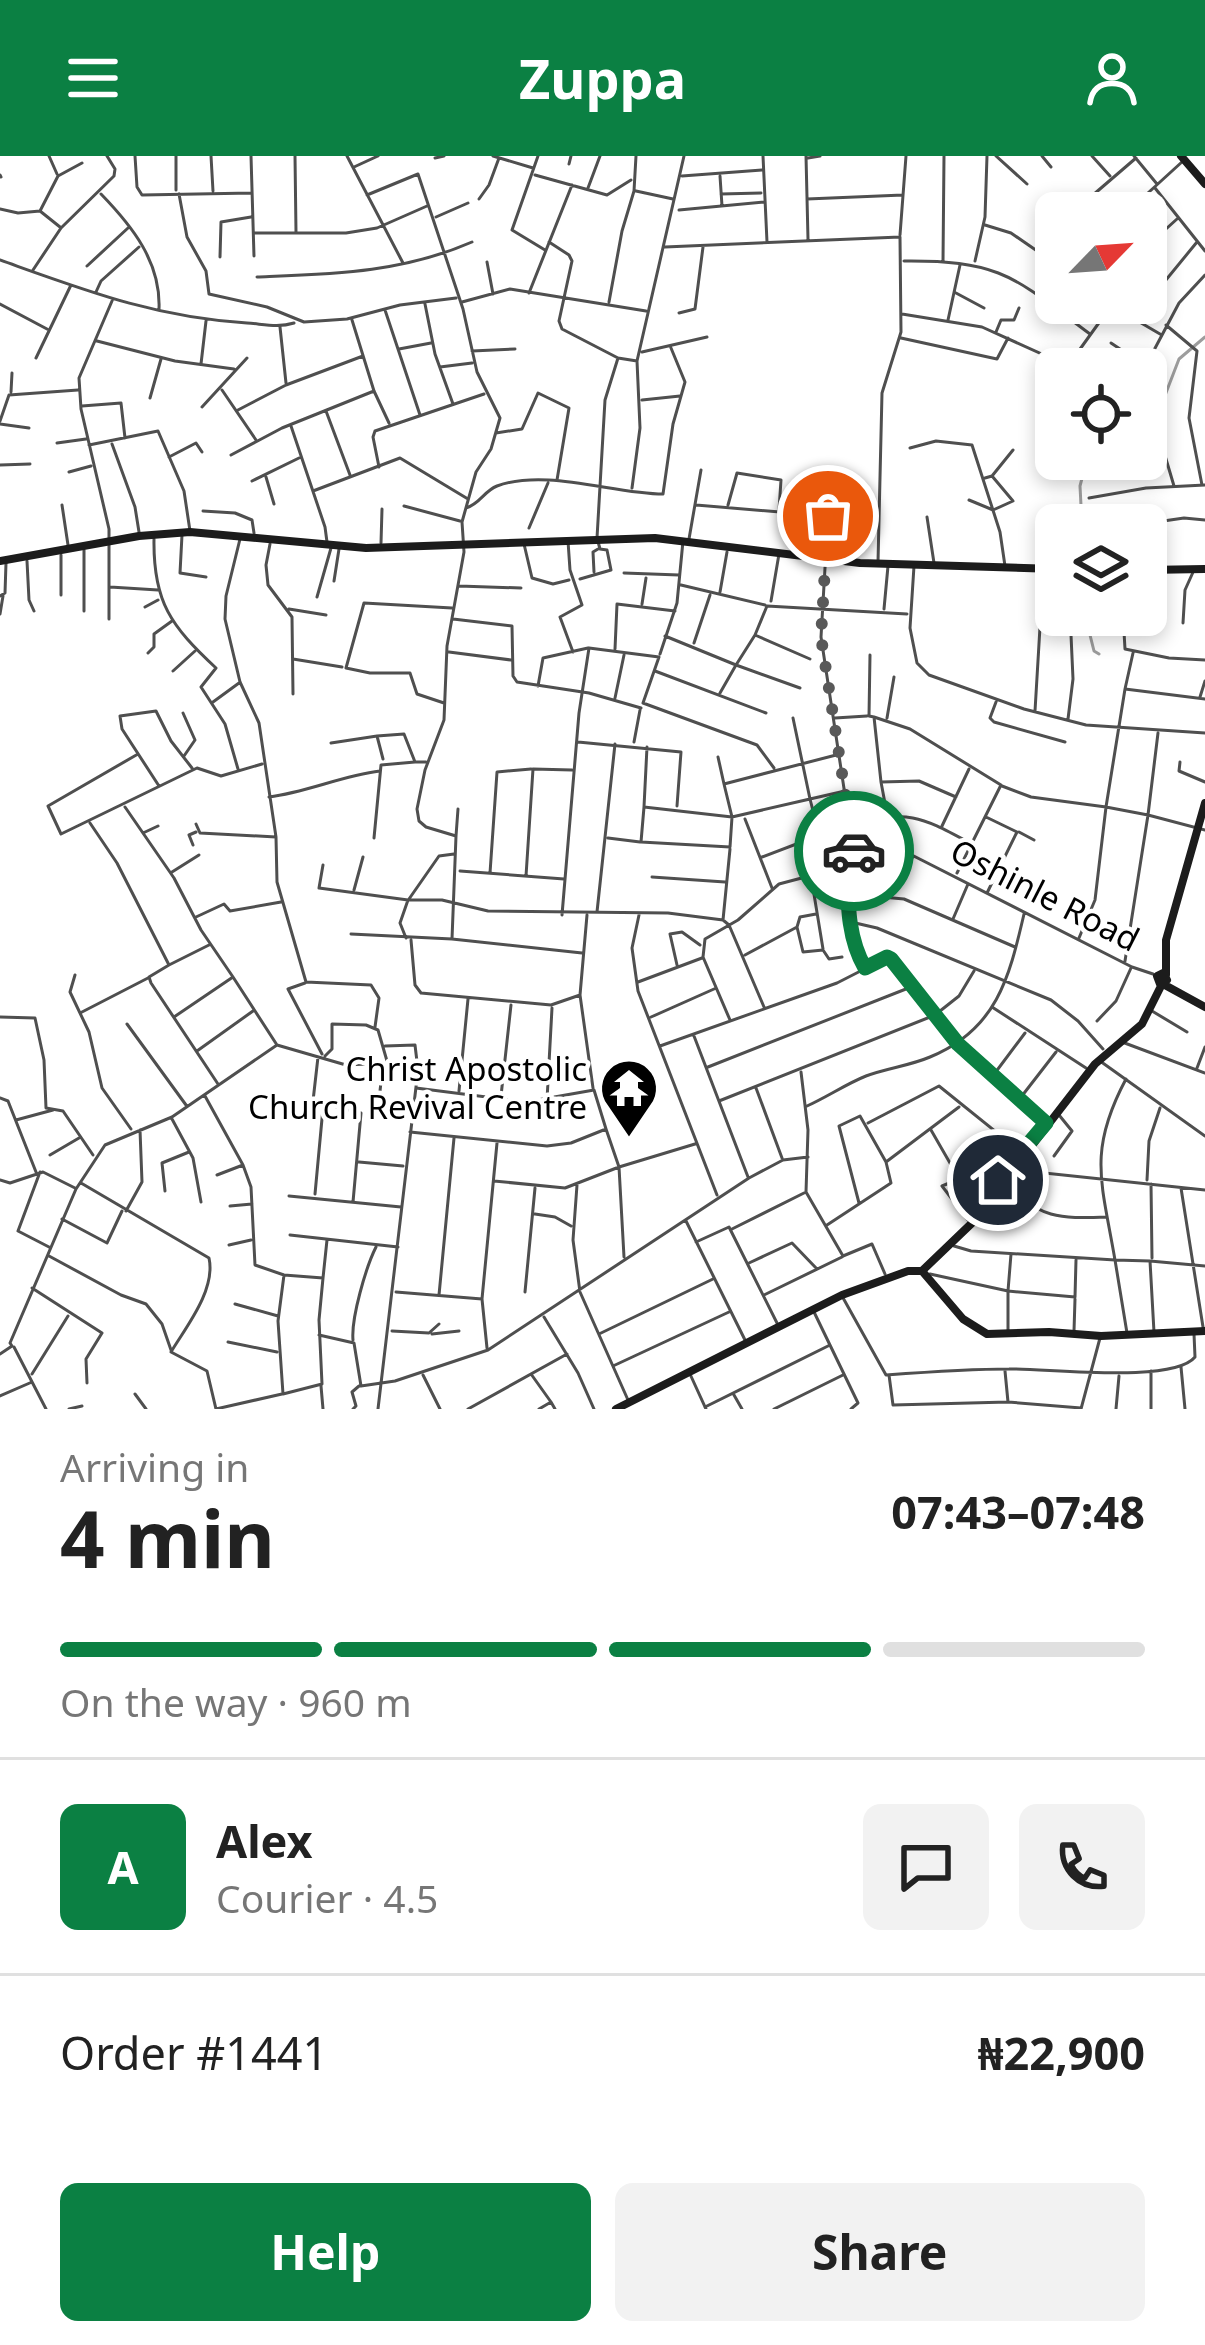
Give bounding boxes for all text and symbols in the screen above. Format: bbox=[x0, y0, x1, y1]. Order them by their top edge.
text: Zuppa bbox=[519, 41, 686, 115]
icon: menu bbox=[60, 45, 126, 111]
icon: person bbox=[1079, 45, 1145, 111]
north arrow bbox=[1035, 192, 1167, 324]
map controls bbox=[1035, 192, 1167, 636]
button: locate bbox=[1035, 348, 1167, 480]
pin bbox=[777, 465, 879, 567]
icon: bag bbox=[795, 483, 861, 549]
button: layers bbox=[1035, 504, 1167, 636]
courier bbox=[794, 791, 914, 911]
icon: car bbox=[821, 818, 887, 884]
street label: Oshinle Road bbox=[943, 828, 1147, 961]
place label: Christ Apostolic Church Revival Centre bbox=[248, 1046, 587, 1129]
temple icon: Christ Apostolic Church Revival Centre bbox=[598, 1057, 660, 1139]
pin bbox=[947, 1129, 1049, 1231]
icon: home bbox=[965, 1147, 1031, 1213]
text: Arriving in bbox=[60, 1440, 249, 1493]
text: 07:43–07:48 bbox=[891, 1481, 1145, 1542]
text: 4 min bbox=[60, 1485, 275, 1591]
text: On the way · 960 m bbox=[60, 1675, 412, 1728]
button: chat bbox=[863, 1804, 989, 1930]
button: phone bbox=[1019, 1804, 1145, 1930]
text: Alex bbox=[216, 1810, 313, 1871]
text: A bbox=[107, 1836, 139, 1897]
text: Courier · 4.5 bbox=[216, 1871, 438, 1924]
text: Order #1441 bbox=[60, 2022, 328, 2083]
text: ₦22,900 bbox=[978, 2022, 1145, 2083]
button: Help bbox=[60, 2183, 591, 2321]
button: Share bbox=[615, 2183, 1145, 2321]

